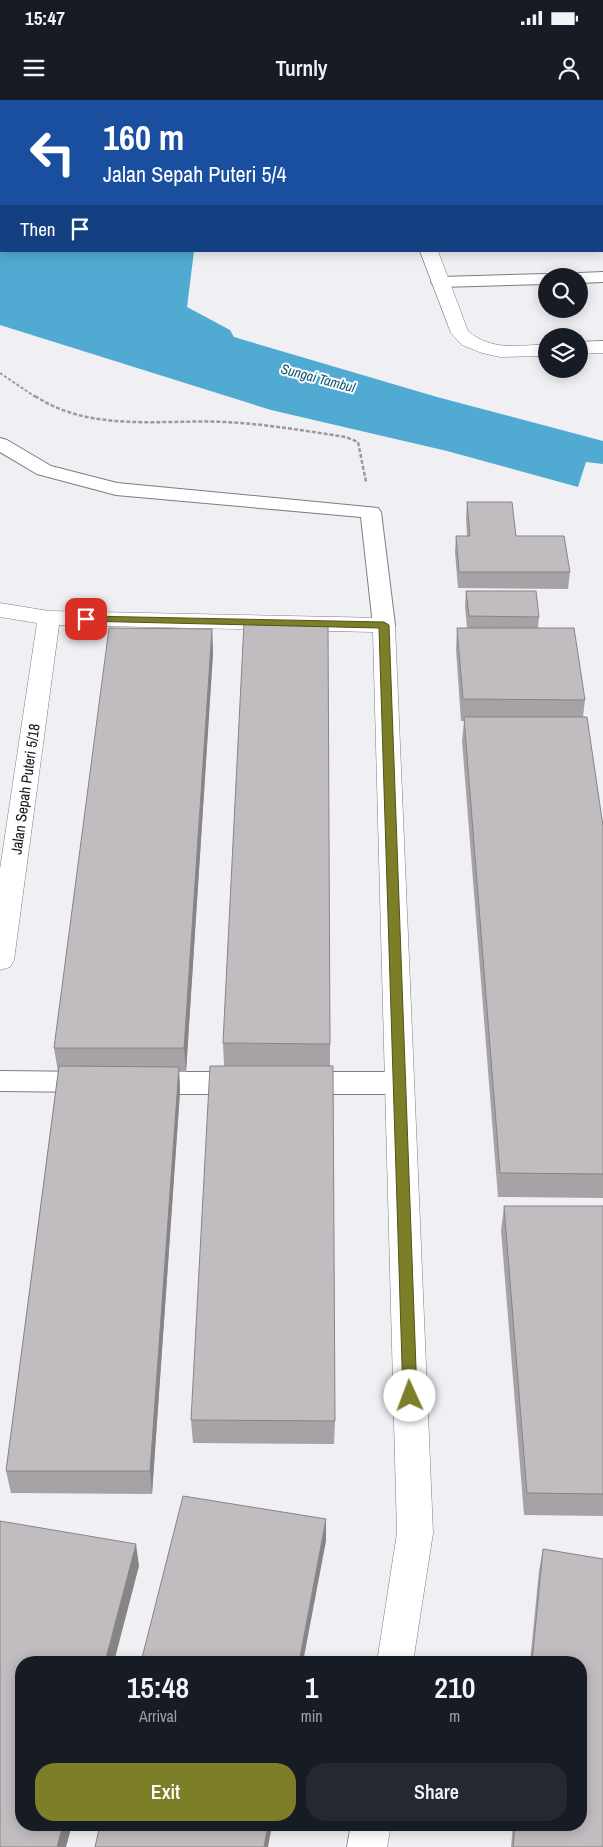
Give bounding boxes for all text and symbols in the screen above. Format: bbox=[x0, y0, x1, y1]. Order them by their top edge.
text: 15:47 bbox=[25, 5, 65, 31]
text: Turnly bbox=[275, 53, 328, 83]
icon: menu bbox=[20, 54, 48, 82]
icon: person bbox=[555, 54, 583, 82]
text: 160 m bbox=[103, 114, 184, 161]
icon: left bbox=[20, 120, 85, 185]
text: Jalan Sepah Puteri 5/4 bbox=[103, 159, 287, 189]
icon: arrive bbox=[66, 215, 94, 243]
text: Then bbox=[20, 216, 56, 242]
map controls bbox=[538, 268, 588, 378]
button: search bbox=[538, 268, 588, 318]
button: layers bbox=[538, 328, 588, 378]
water label: Sungai Tambul bbox=[279, 359, 357, 397]
pin bbox=[65, 598, 107, 640]
icon: arrive bbox=[72, 605, 100, 633]
street label: Jalan Sepah Puteri 5/18 bbox=[5, 722, 45, 856]
position arrow bbox=[383, 1369, 435, 1421]
text: 15:48 bbox=[127, 1667, 189, 1707]
text: 1 bbox=[305, 1667, 319, 1707]
text: 210 bbox=[434, 1667, 475, 1707]
text: Arrival bbox=[139, 1705, 177, 1727]
text: min bbox=[301, 1705, 323, 1727]
text: m bbox=[449, 1705, 460, 1727]
button: Exit bbox=[35, 1763, 296, 1821]
button: Share bbox=[306, 1763, 567, 1821]

